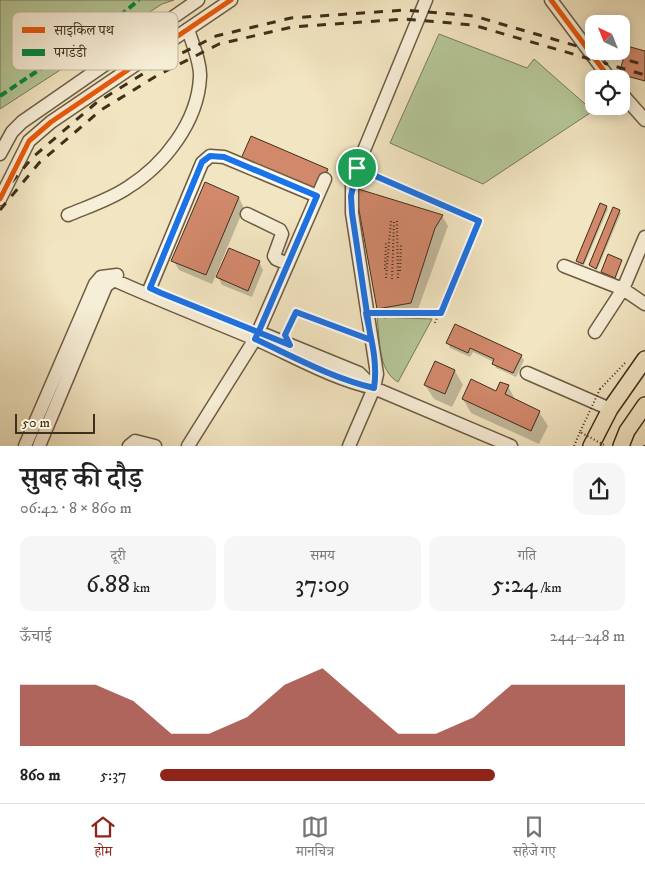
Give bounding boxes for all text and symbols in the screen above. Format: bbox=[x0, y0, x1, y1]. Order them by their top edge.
legend bbox=[12, 12, 178, 70]
north arrow bbox=[585, 15, 630, 60]
map controls bbox=[585, 15, 630, 115]
text: साइकिल पथ bbox=[53, 22, 115, 40]
text: पगडंडी bbox=[53, 44, 87, 62]
button: locate bbox=[585, 70, 630, 115]
pin bbox=[336, 147, 378, 189]
icon: arrive bbox=[343, 154, 371, 182]
scale bar bbox=[15, 410, 95, 434]
text: 50 m bbox=[22, 414, 50, 432]
text: सुबह की दौड़ bbox=[20, 461, 142, 496]
button: share bbox=[573, 463, 625, 515]
text: 06:42 · 8 × 860 m bbox=[20, 498, 132, 518]
text: दूरी bbox=[111, 547, 126, 565]
text: समय bbox=[310, 547, 335, 565]
text: गति bbox=[518, 547, 536, 565]
text: 6.88 bbox=[86, 569, 130, 600]
text: 37:09 bbox=[295, 569, 350, 600]
text: 5:24 bbox=[492, 569, 537, 600]
text: km bbox=[130, 579, 150, 597]
text: /km bbox=[537, 579, 562, 597]
text: ऊँचाई bbox=[20, 626, 52, 646]
text: 244–248 m bbox=[550, 626, 625, 646]
text: 860 m bbox=[20, 765, 60, 785]
text: 5:37 bbox=[100, 765, 127, 785]
tab: होम bbox=[89, 813, 117, 865]
tab: मानचित्र bbox=[296, 813, 334, 865]
tab: सहेजे गए bbox=[513, 813, 556, 865]

